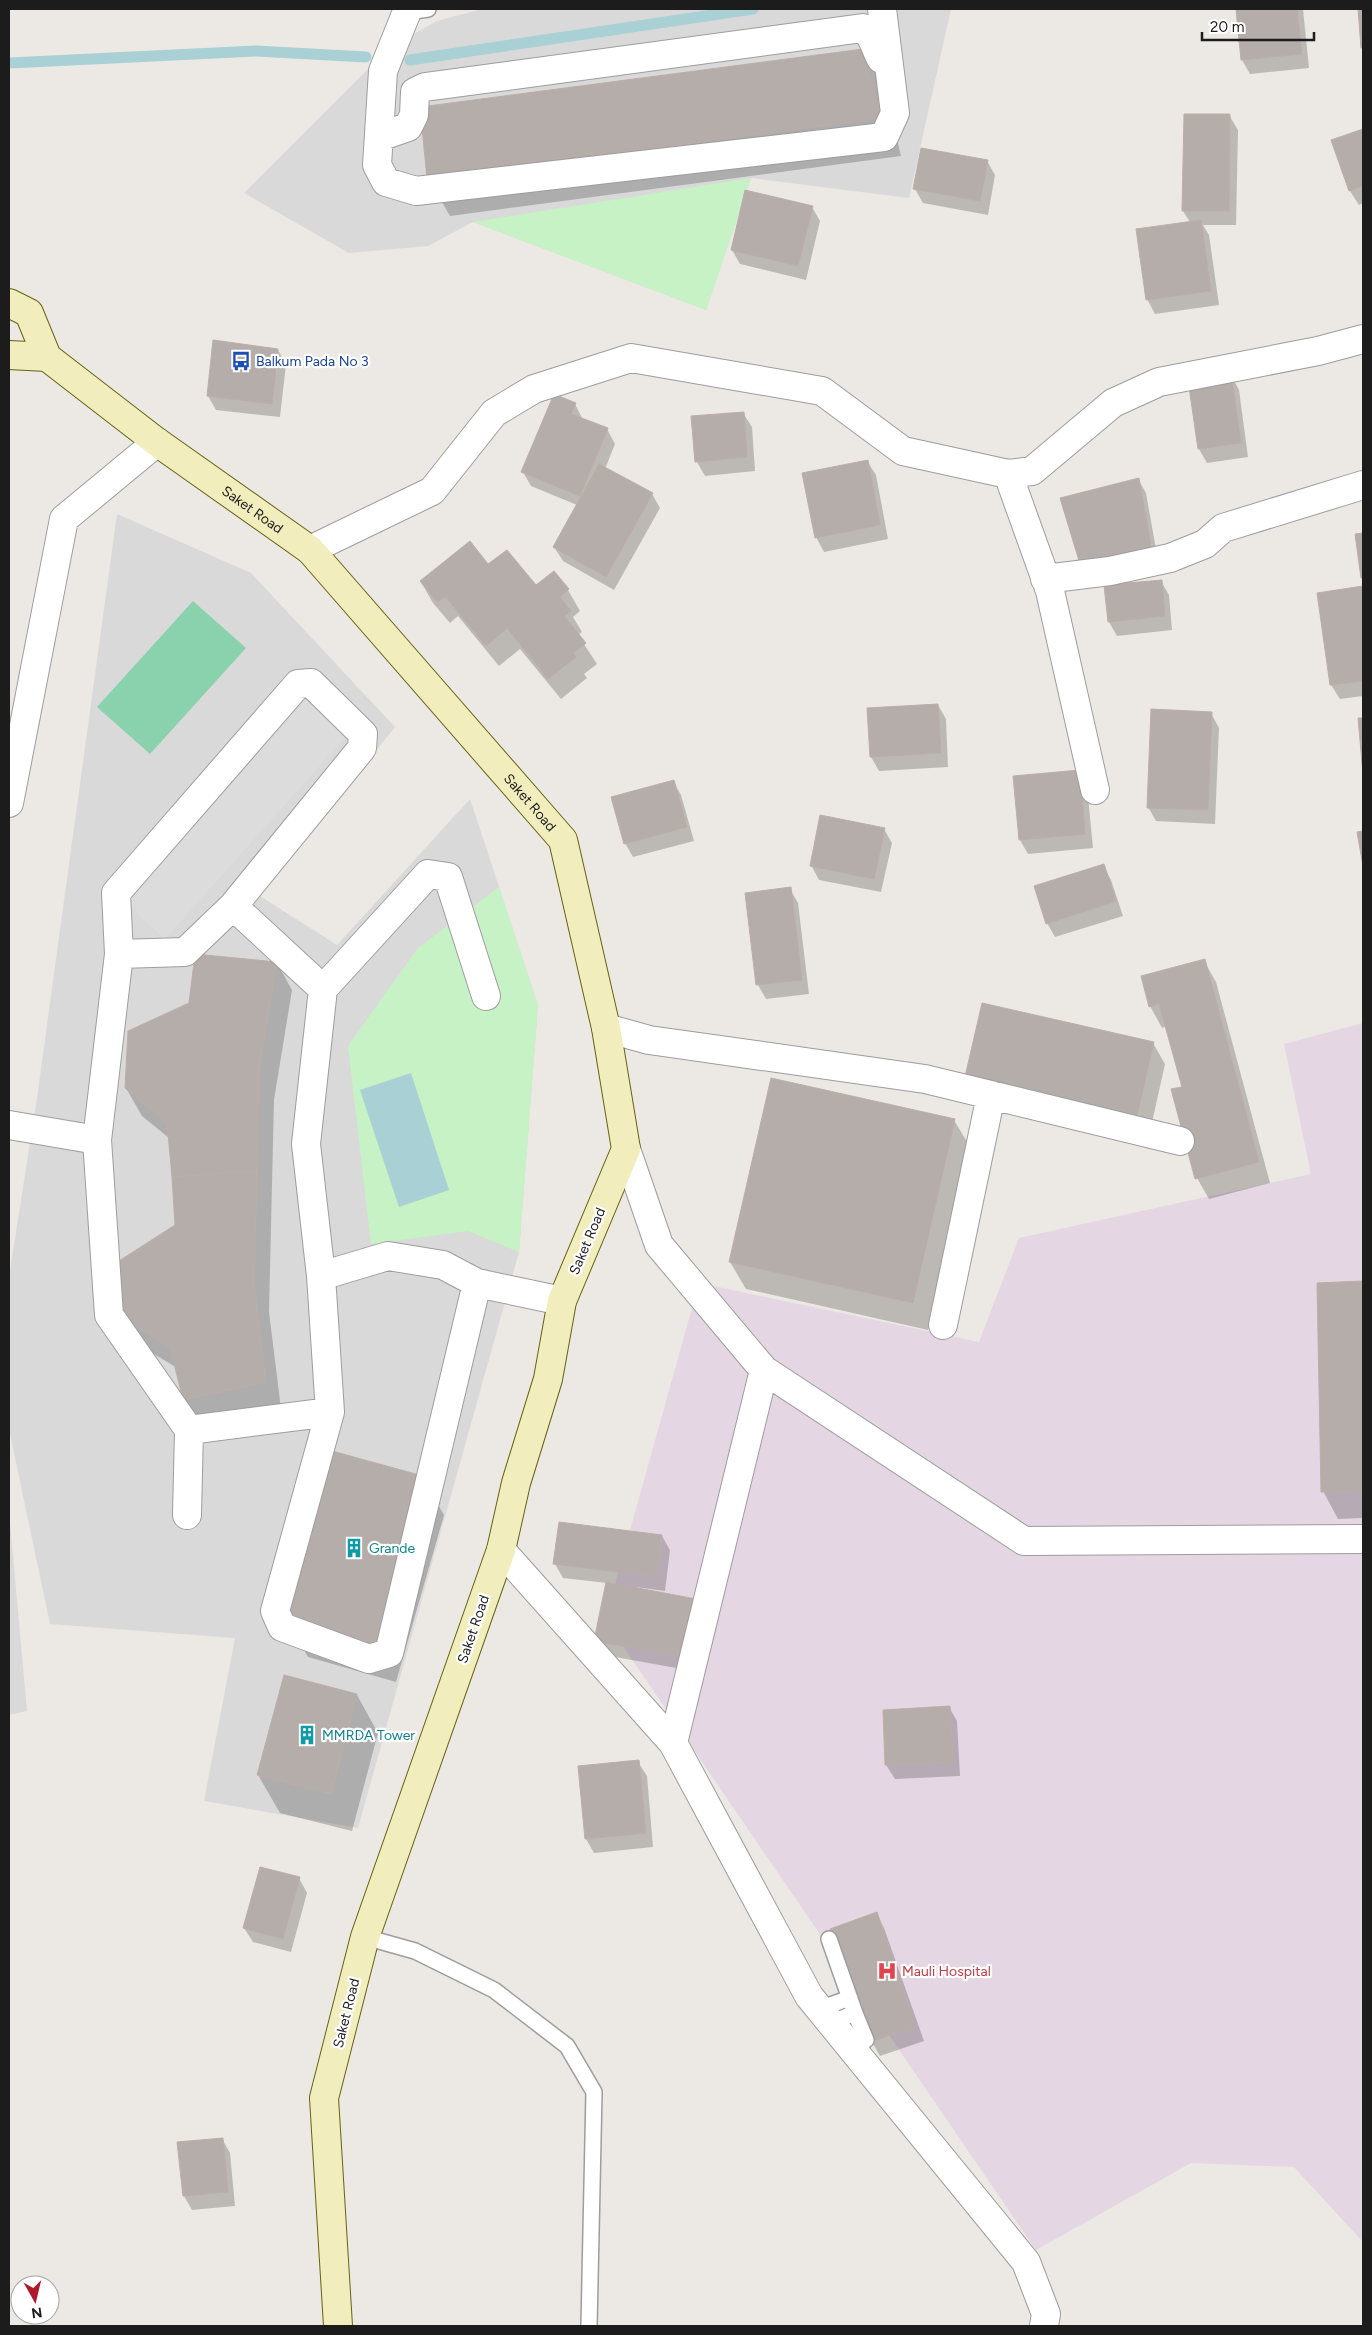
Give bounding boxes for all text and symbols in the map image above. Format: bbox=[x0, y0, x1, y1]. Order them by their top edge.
scale bar bbox=[1202, 10, 1314, 42]
text: 20 m bbox=[1210, 18, 1244, 36]
bus stop icon: Balkum Pada No 3 bbox=[230, 350, 252, 372]
place label: Balkum Pada No 3 bbox=[256, 353, 369, 370]
street label: Saket Road bbox=[218, 482, 286, 537]
street label: Saket Road bbox=[500, 770, 559, 835]
street label: Saket Road bbox=[566, 1205, 609, 1277]
building icon: Grande bbox=[343, 1537, 365, 1559]
place label: Grande bbox=[369, 1540, 416, 1557]
street label: Saket Road bbox=[454, 1593, 493, 1665]
building icon: MMRDA Tower bbox=[296, 1724, 318, 1746]
place label: MMRDA Tower bbox=[322, 1727, 415, 1744]
hospital icon: Mauli Hospital bbox=[876, 1960, 898, 1982]
place label: Mauli Hospital bbox=[902, 1963, 991, 1980]
street label: Saket Road bbox=[330, 1977, 363, 2050]
north arrow bbox=[10, 2275, 60, 2325]
text: N bbox=[30, 2303, 43, 2322]

